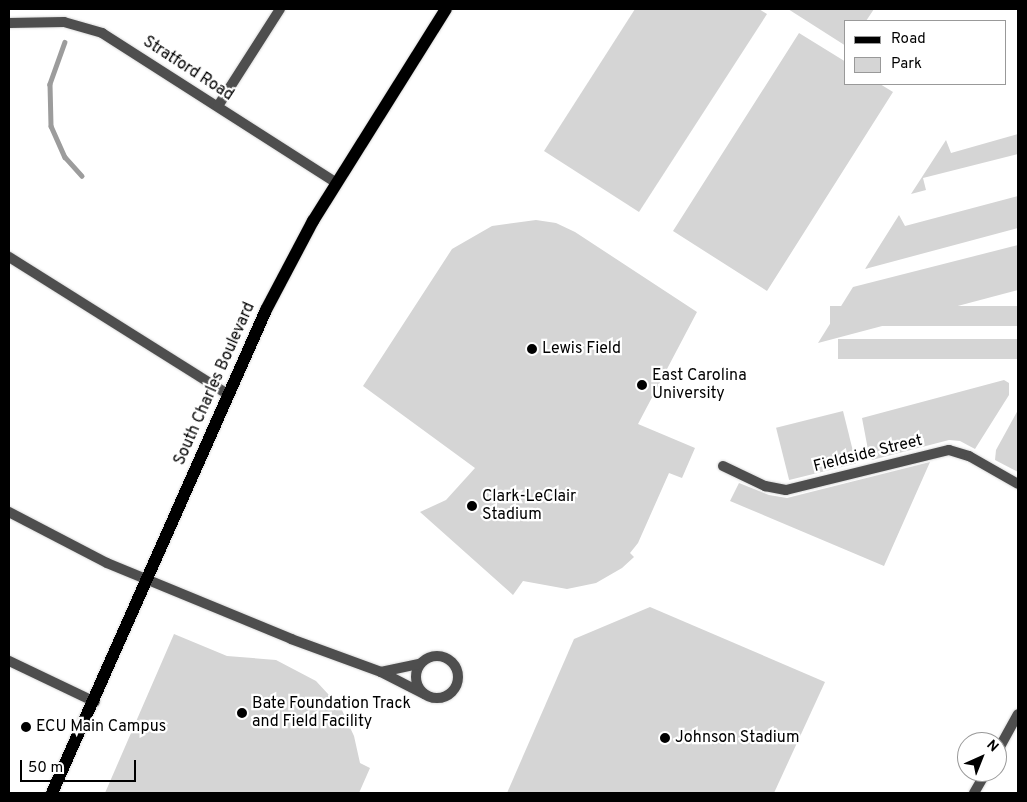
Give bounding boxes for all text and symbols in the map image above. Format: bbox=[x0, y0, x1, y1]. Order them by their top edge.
legend bbox=[844, 20, 1007, 85]
text: Road bbox=[891, 30, 926, 49]
street label: Stratford Road bbox=[139, 33, 237, 105]
text: Park bbox=[891, 55, 922, 74]
street label: South Charles Boulevard bbox=[170, 300, 260, 468]
place label: Lewis Field bbox=[542, 339, 621, 359]
marker: Lewis Field bbox=[526, 343, 538, 355]
place label: East Carolina University bbox=[652, 366, 747, 404]
marker: East Carolina University bbox=[636, 379, 648, 391]
street label: Fieldside Street bbox=[811, 431, 925, 477]
place label: Clark-LeClair Stadium bbox=[482, 487, 576, 525]
marker: Clark-LeClair Stadium bbox=[466, 500, 478, 512]
place label: Bate Foundation Track and Field Facility bbox=[252, 694, 412, 732]
marker: Bate Foundation Track and Field Facility bbox=[236, 707, 248, 719]
place label: ECU Main Campus bbox=[36, 717, 166, 737]
marker: ECU Main Campus bbox=[20, 721, 32, 733]
place label: Johnson Stadium bbox=[675, 728, 800, 748]
marker: Johnson Stadium bbox=[659, 732, 671, 744]
north arrow bbox=[957, 732, 1007, 782]
text: N bbox=[983, 737, 1002, 756]
scale bar bbox=[22, 750, 139, 782]
text: 50 m bbox=[28, 759, 63, 778]

